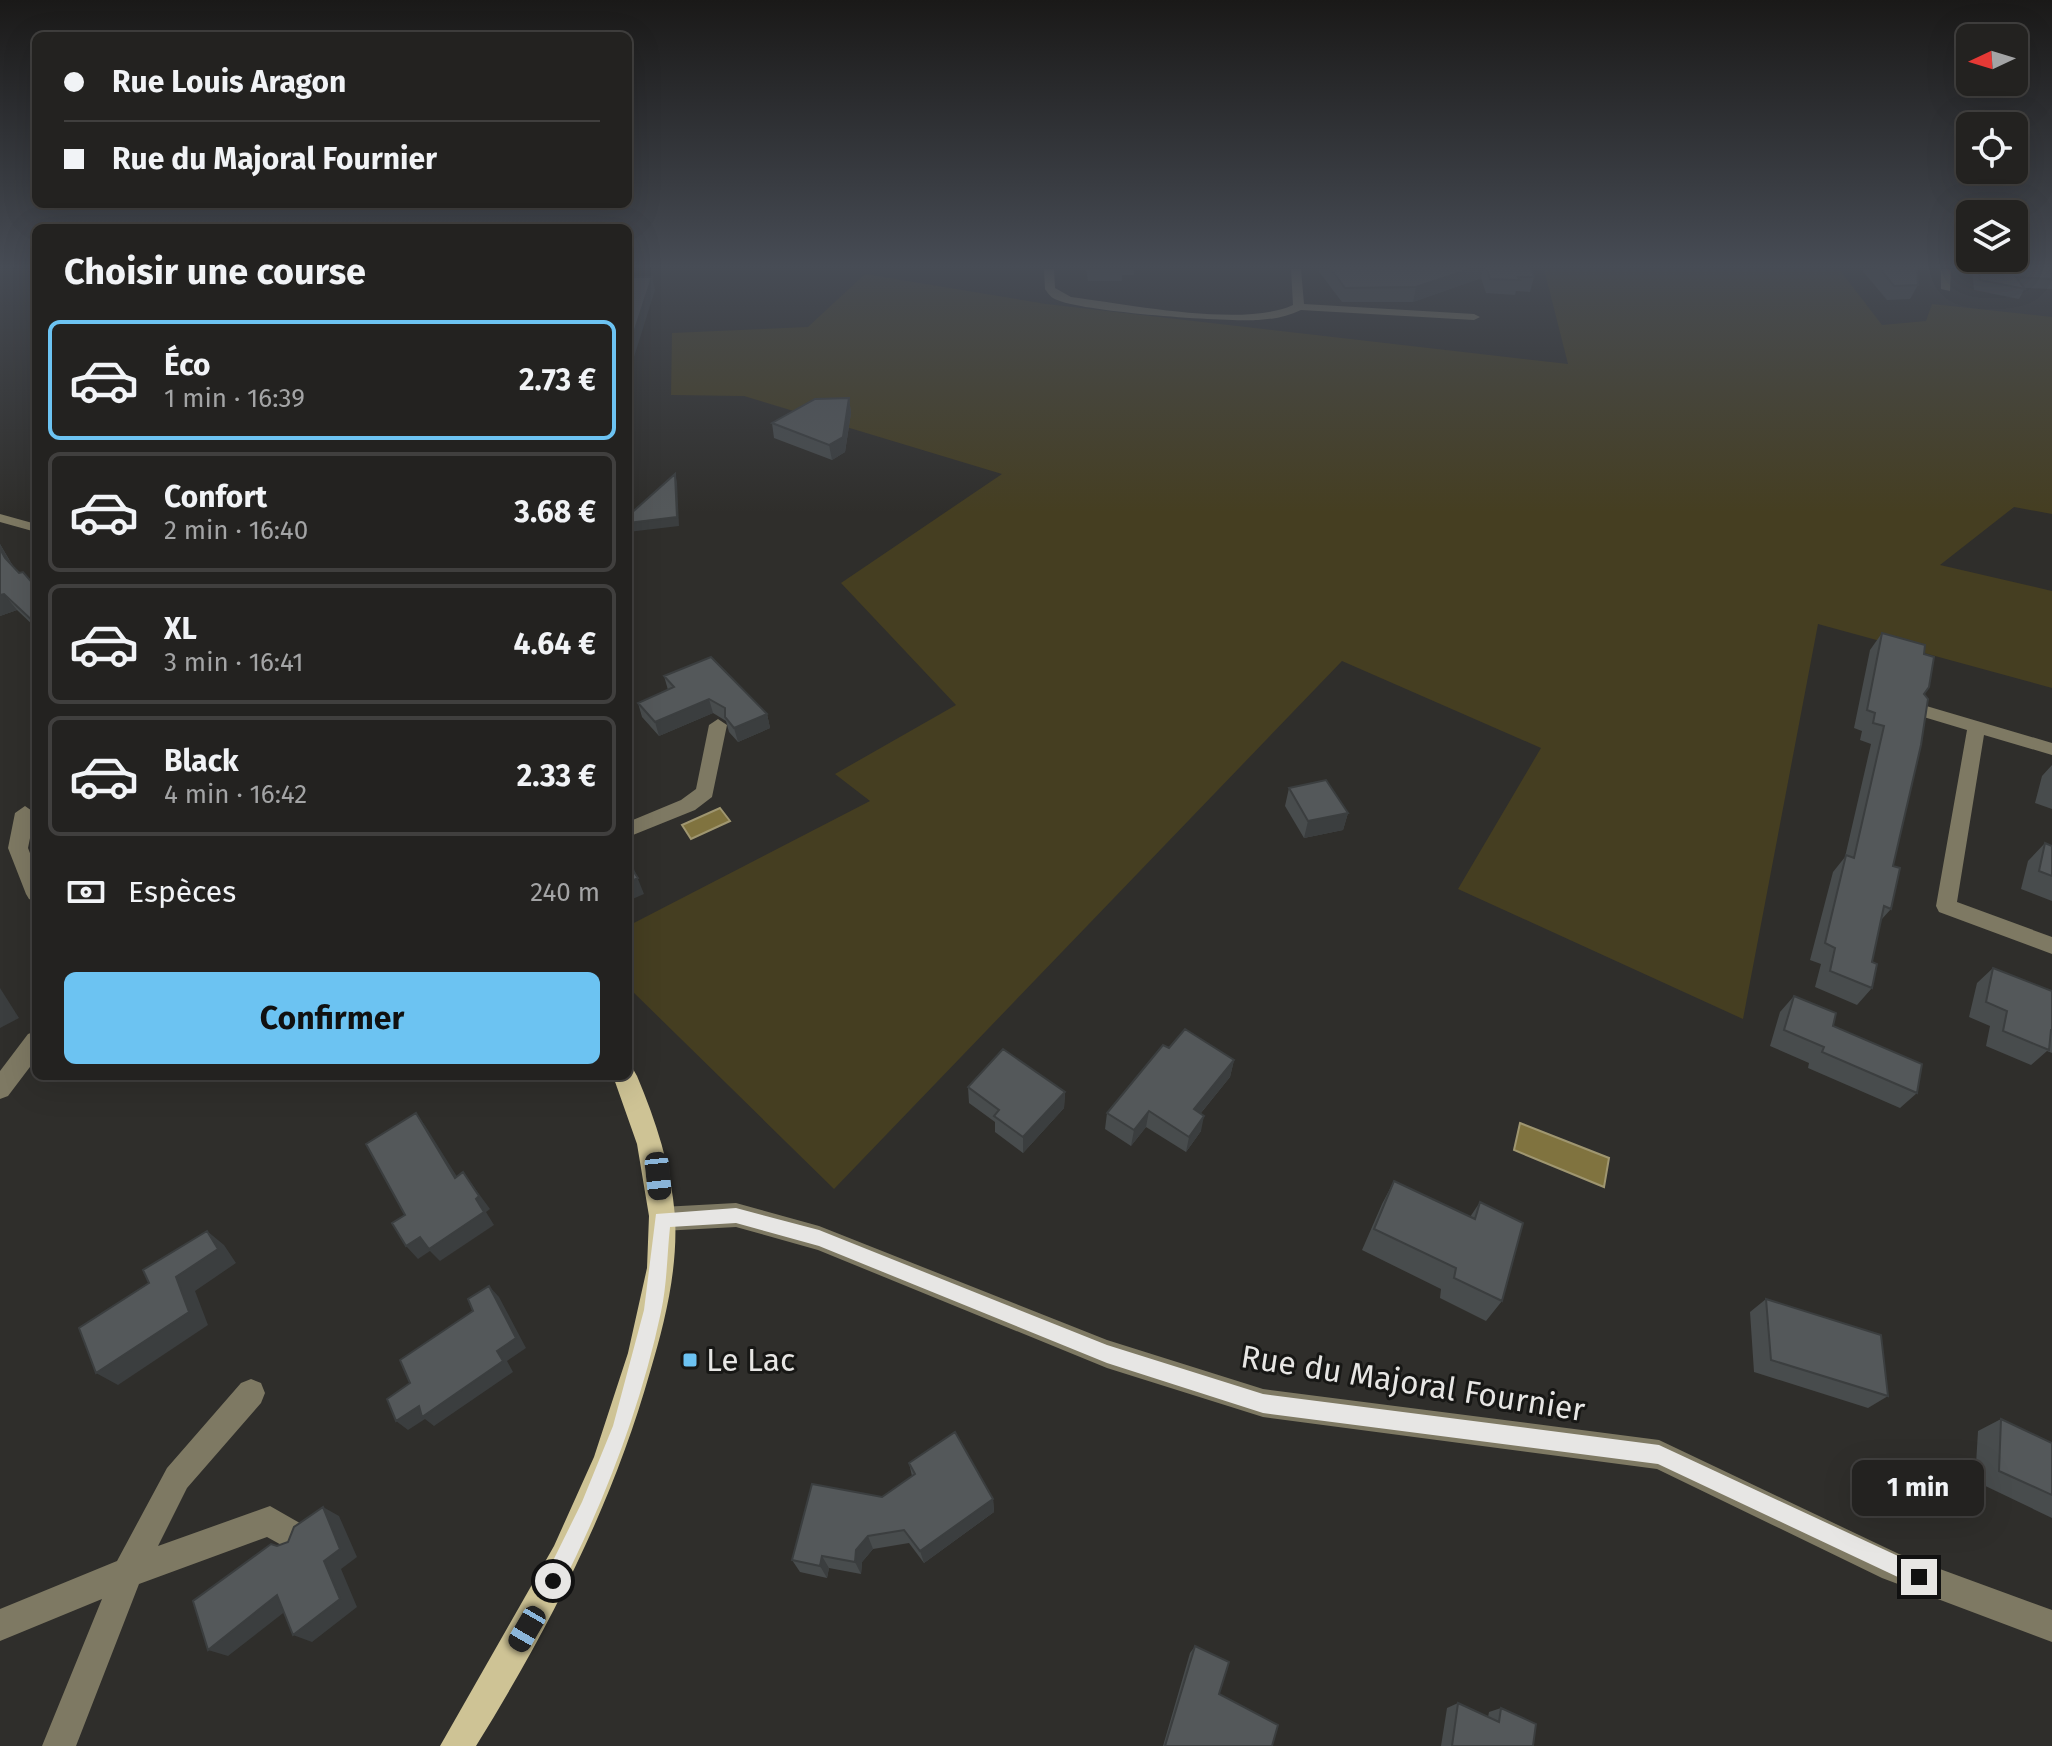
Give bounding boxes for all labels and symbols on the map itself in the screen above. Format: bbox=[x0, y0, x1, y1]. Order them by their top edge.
north arrow bbox=[1956, 24, 2028, 96]
car bbox=[644, 1151, 672, 1201]
street label: Rue du Majoral Fournier bbox=[1238, 1337, 1588, 1429]
place label: Le Lac bbox=[706, 1341, 795, 1379]
marker: Le Lac bbox=[681, 1351, 699, 1369]
callout: 1 min bbox=[1853, 1461, 1985, 1517]
route end bbox=[1901, 1559, 1937, 1595]
route start bbox=[535, 1563, 571, 1599]
car bbox=[505, 1602, 549, 1656]

